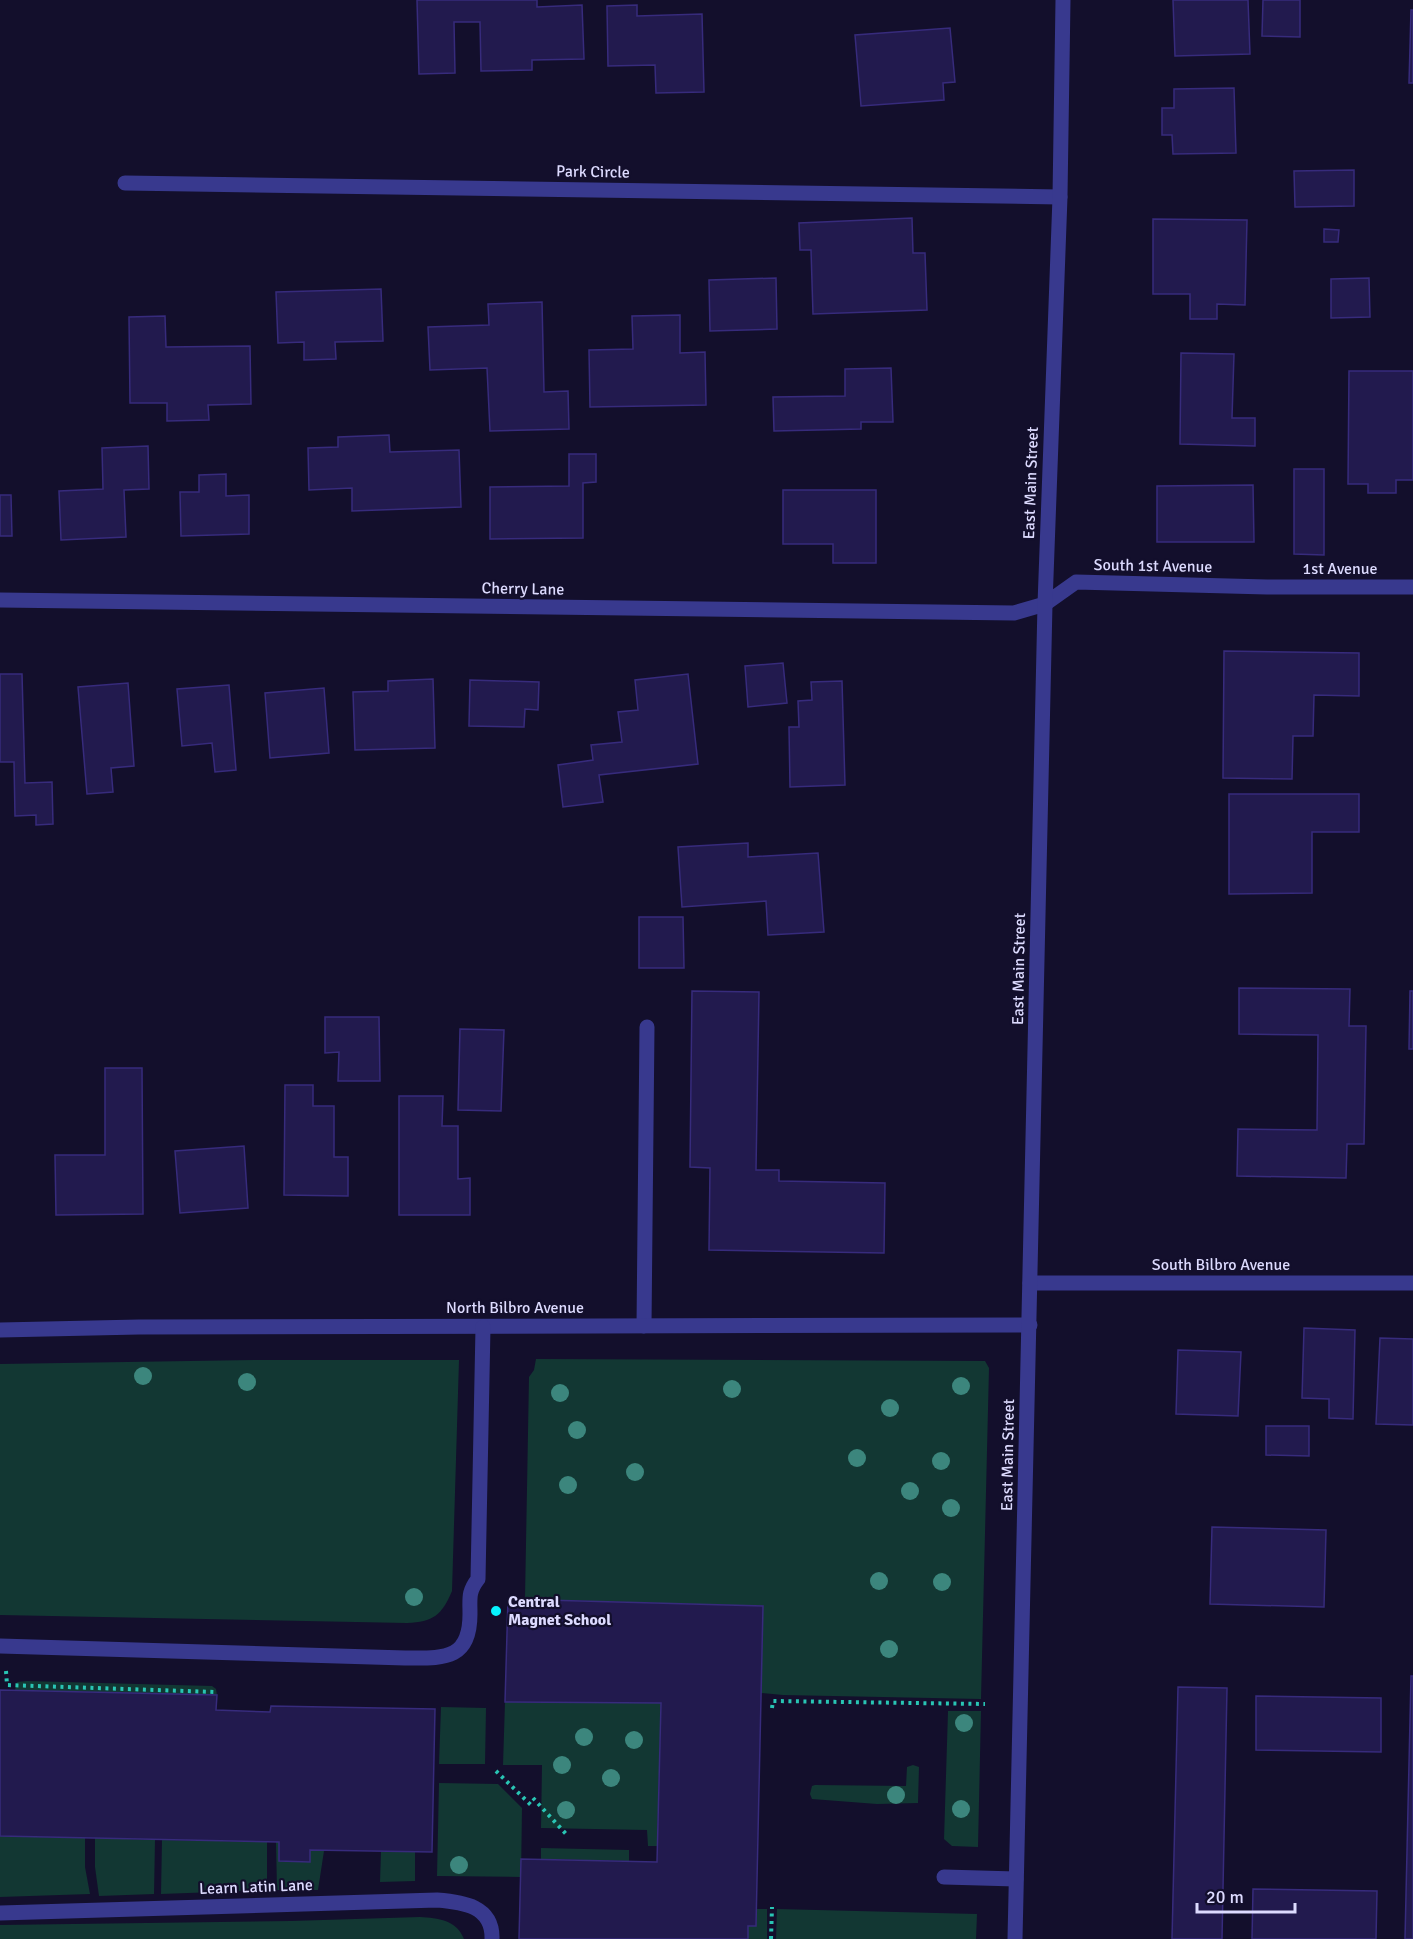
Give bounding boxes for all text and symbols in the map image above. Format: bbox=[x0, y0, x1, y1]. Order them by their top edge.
street label: Park Circle bbox=[556, 161, 630, 183]
street label: East Main Street bbox=[1019, 426, 1043, 540]
street label: South 1st Avenue bbox=[1094, 555, 1212, 577]
street label: 1st Avenue bbox=[1303, 559, 1377, 579]
street label: Cherry Lane bbox=[482, 578, 564, 600]
street label: East Main Street bbox=[1008, 912, 1030, 1025]
street label: South Bilbro Avenue bbox=[1152, 1255, 1290, 1275]
street label: North Bilbro Avenue bbox=[446, 1298, 584, 1318]
street label: East Main Street bbox=[997, 1398, 1019, 1511]
place label: Central Magnet School bbox=[508, 1592, 611, 1630]
marker: Central Magnet School bbox=[489, 1604, 503, 1618]
street label: Learn Latin Lane bbox=[199, 1875, 313, 1899]
scale bar bbox=[1197, 1876, 1294, 1914]
text: 20 m bbox=[1206, 1886, 1244, 1908]

